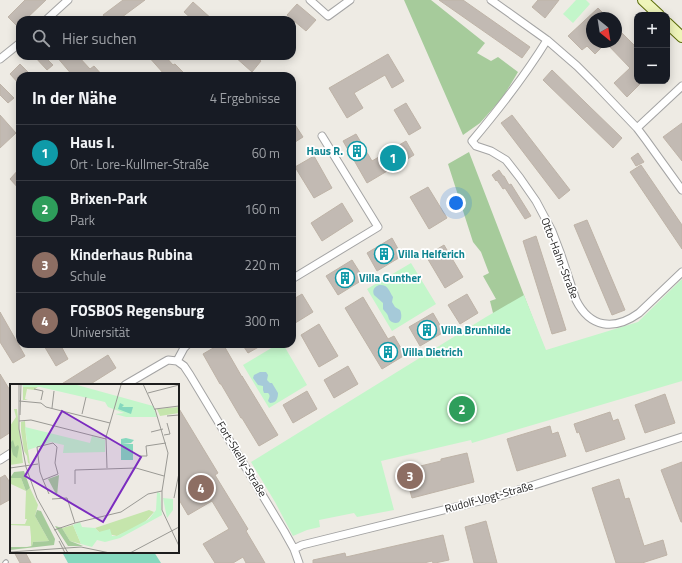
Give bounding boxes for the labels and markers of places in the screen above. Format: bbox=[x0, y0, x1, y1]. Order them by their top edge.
building icon: Haus R. bbox=[346, 140, 368, 162]
place label: Haus R. bbox=[307, 143, 343, 159]
pin: 1 bbox=[380, 143, 406, 173]
building icon: Villa Helferich bbox=[373, 243, 395, 265]
place label: Villa Helferich bbox=[398, 246, 465, 262]
building icon: Villa Gunther bbox=[334, 267, 356, 289]
place label: Villa Gunther bbox=[359, 270, 421, 286]
building icon: Villa Brunhilde bbox=[416, 319, 438, 341]
place label: Villa Brunhilde bbox=[441, 322, 511, 338]
building icon: Villa Dietrich bbox=[377, 341, 399, 363]
place label: Villa Dietrich bbox=[402, 344, 463, 360]
pin: 2 bbox=[449, 394, 475, 424]
pin: 3 bbox=[397, 461, 423, 491]
pin: 4 bbox=[188, 473, 214, 503]

